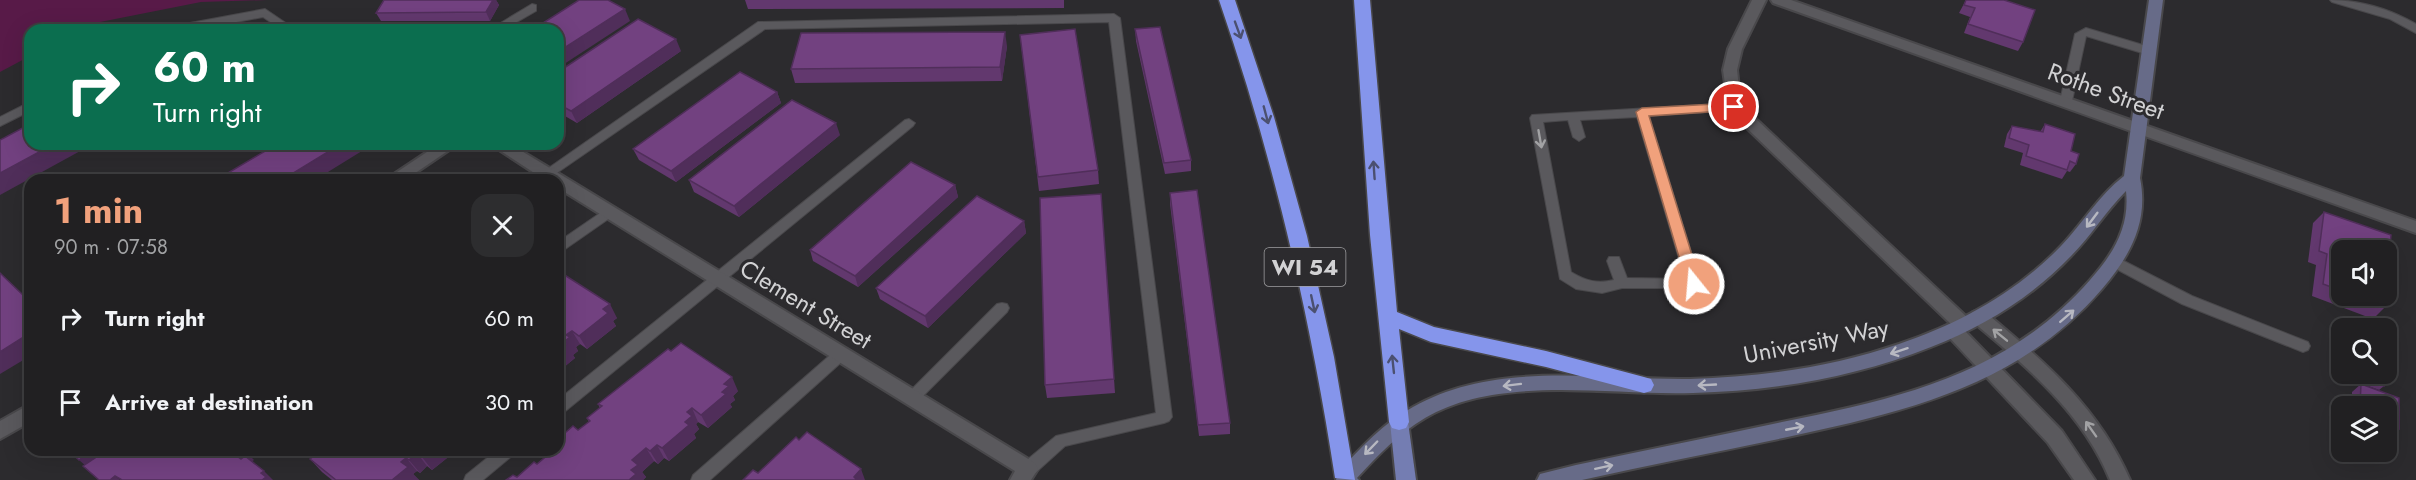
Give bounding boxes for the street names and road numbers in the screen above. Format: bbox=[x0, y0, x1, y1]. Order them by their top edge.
street label: Rothe Street bbox=[2043, 54, 2169, 128]
road number: WI 54 bbox=[1264, 248, 1346, 286]
street label: Clement Street bbox=[733, 251, 879, 357]
street label: University Way bbox=[1740, 310, 1892, 372]

